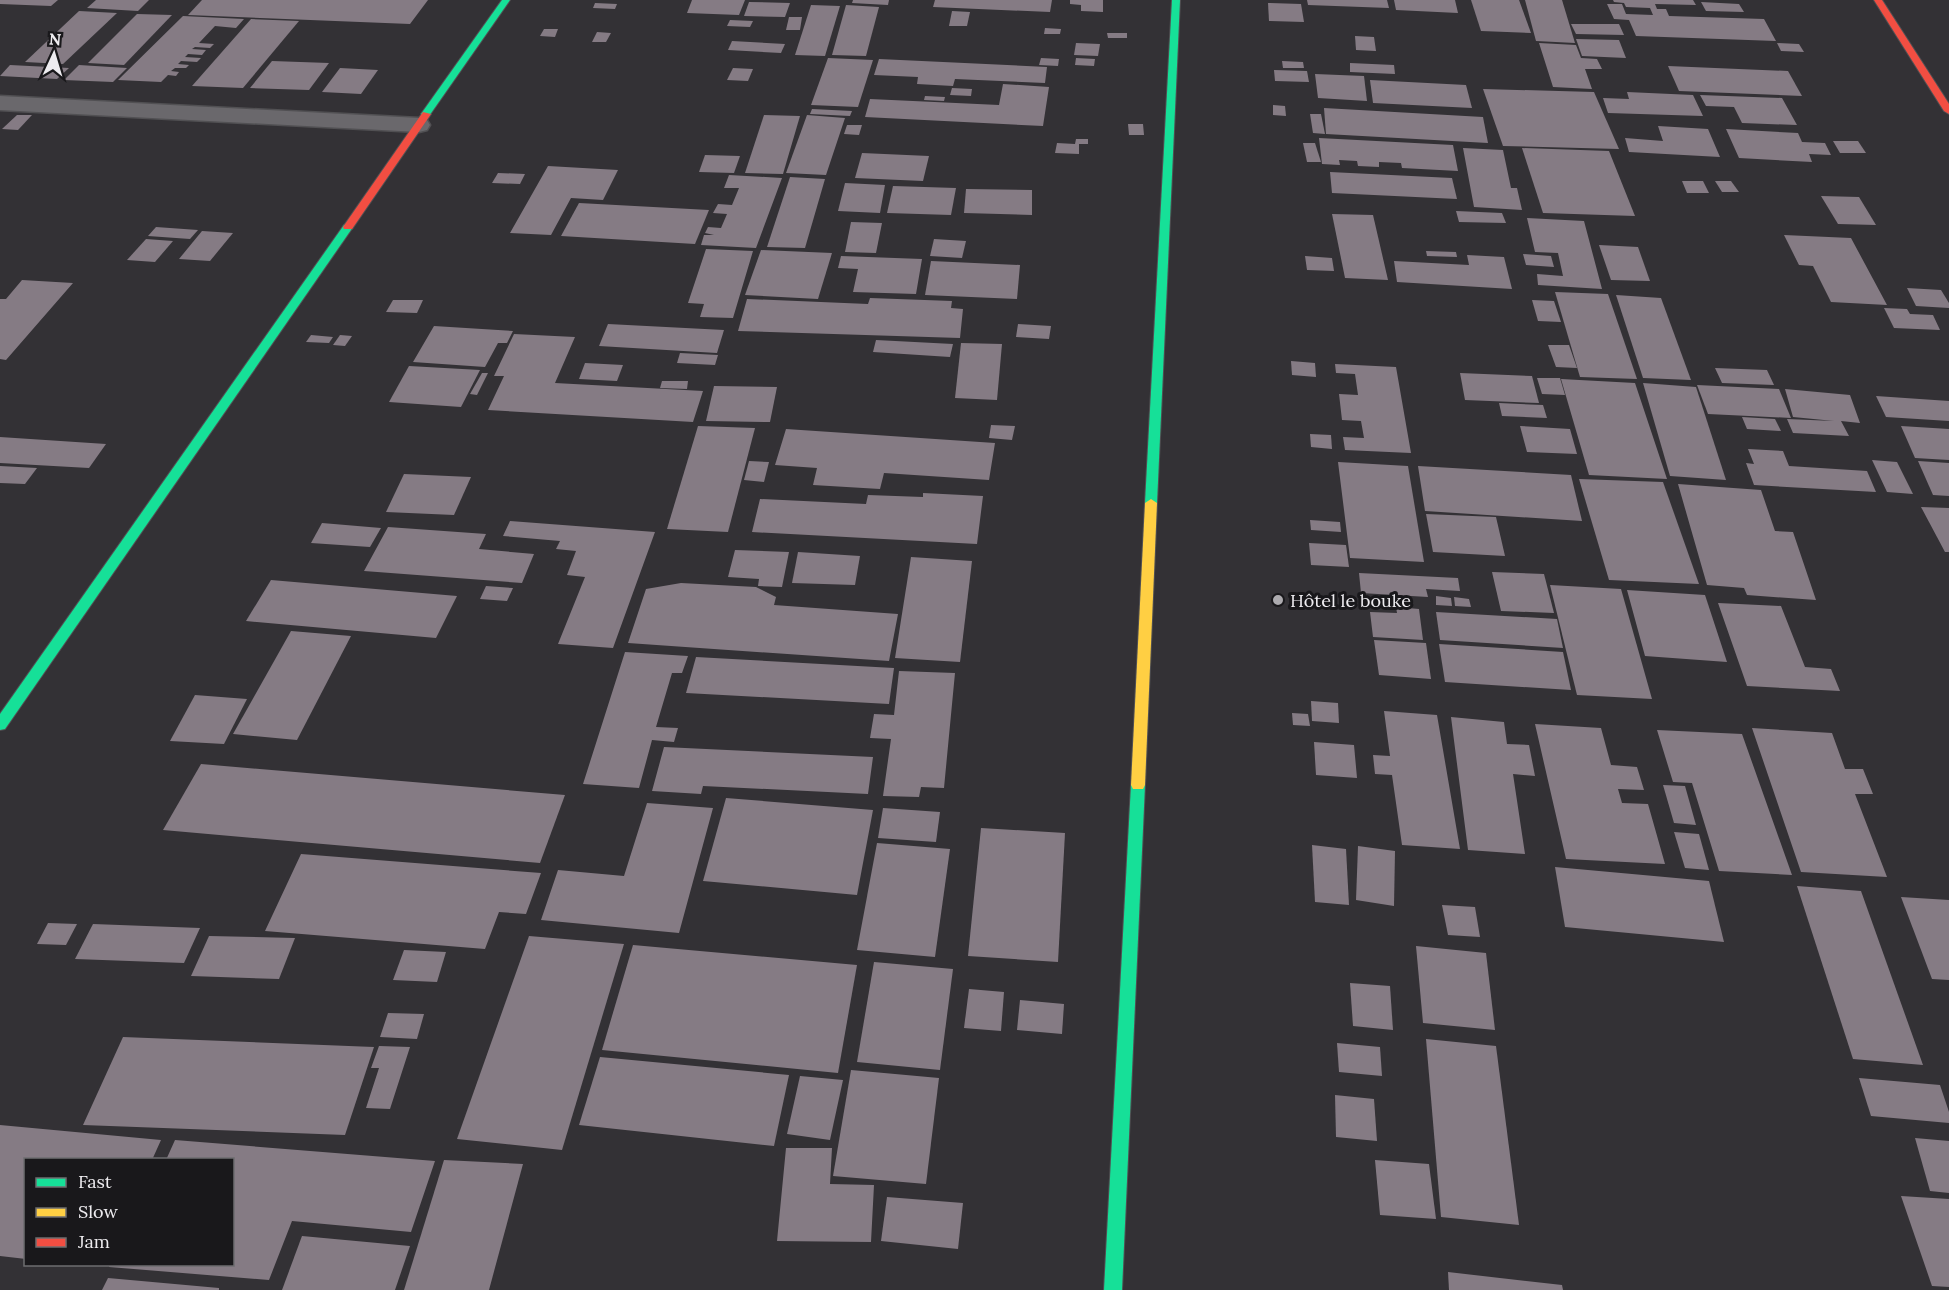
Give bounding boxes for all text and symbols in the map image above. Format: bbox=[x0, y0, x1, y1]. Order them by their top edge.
north arrow bbox=[24, 24, 84, 84]
text: N bbox=[48, 29, 62, 49]
place label: Hôtel le bouke bbox=[1290, 589, 1411, 612]
marker: Hôtel le bouke bbox=[1271, 593, 1285, 607]
legend bbox=[24, 1158, 234, 1266]
text: Fast bbox=[78, 1170, 112, 1193]
text: Slow bbox=[78, 1200, 118, 1223]
text: Jam bbox=[77, 1230, 110, 1253]

